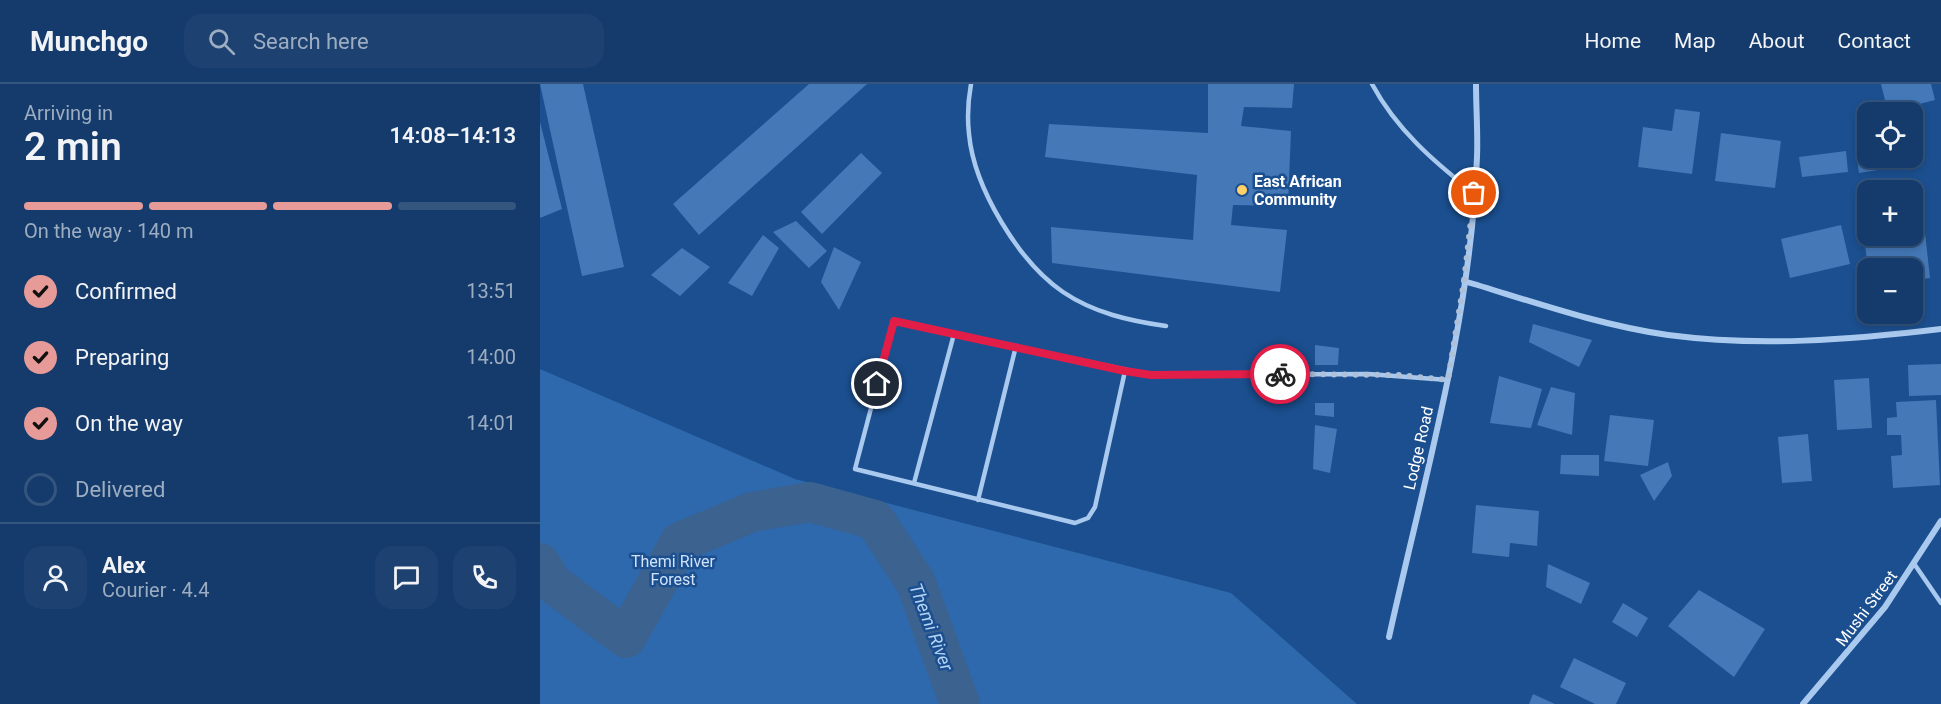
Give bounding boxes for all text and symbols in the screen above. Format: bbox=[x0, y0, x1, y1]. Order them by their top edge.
search box bbox=[184, 14, 604, 68]
text: Munchgo bbox=[30, 25, 148, 58]
icon: search bbox=[205, 25, 238, 58]
text: Search here bbox=[253, 29, 369, 54]
text: Home bbox=[1585, 29, 1641, 53]
text: Map bbox=[1674, 29, 1716, 53]
text: About bbox=[1749, 29, 1805, 53]
text: Contact bbox=[1838, 29, 1911, 53]
text: Arriving in bbox=[24, 101, 113, 125]
map controls bbox=[1857, 102, 1923, 324]
button: locate bbox=[1857, 102, 1923, 168]
text: 14:08–14:13 bbox=[389, 123, 516, 148]
text: 2 min bbox=[24, 124, 122, 170]
pin bbox=[1448, 167, 1499, 218]
place label: East African Community bbox=[1254, 172, 1342, 209]
icon: bag bbox=[1457, 176, 1490, 209]
button: + bbox=[1857, 180, 1923, 246]
marker: East African Community bbox=[1235, 183, 1249, 197]
text: On the way · 140 m bbox=[24, 219, 193, 243]
button: − bbox=[1857, 258, 1923, 324]
icon: check bbox=[24, 275, 57, 308]
text: Confirmed bbox=[75, 279, 177, 304]
text: 13:51 bbox=[466, 279, 516, 303]
icon: check bbox=[24, 341, 57, 374]
courier bbox=[1250, 344, 1310, 404]
text: Preparing bbox=[75, 345, 169, 370]
text: 14:00 bbox=[466, 345, 516, 369]
pin bbox=[851, 358, 902, 409]
icon: bike bbox=[1264, 358, 1297, 391]
icon: home bbox=[860, 367, 893, 400]
street label: Lodge Road bbox=[1400, 405, 1437, 492]
icon: check bbox=[24, 407, 57, 440]
text: On the way bbox=[75, 411, 183, 436]
text: 14:01 bbox=[466, 411, 516, 435]
text: Delivered bbox=[75, 477, 165, 502]
button: person bbox=[24, 546, 87, 609]
button: chat bbox=[375, 546, 438, 609]
button: phone bbox=[453, 546, 516, 609]
park label: Themi River Forest bbox=[631, 552, 716, 589]
text: Alex bbox=[102, 553, 146, 578]
street label: Mushi Street bbox=[1832, 567, 1901, 650]
text: Courier · 4.4 bbox=[102, 578, 209, 602]
water label: Themi River bbox=[905, 580, 958, 674]

